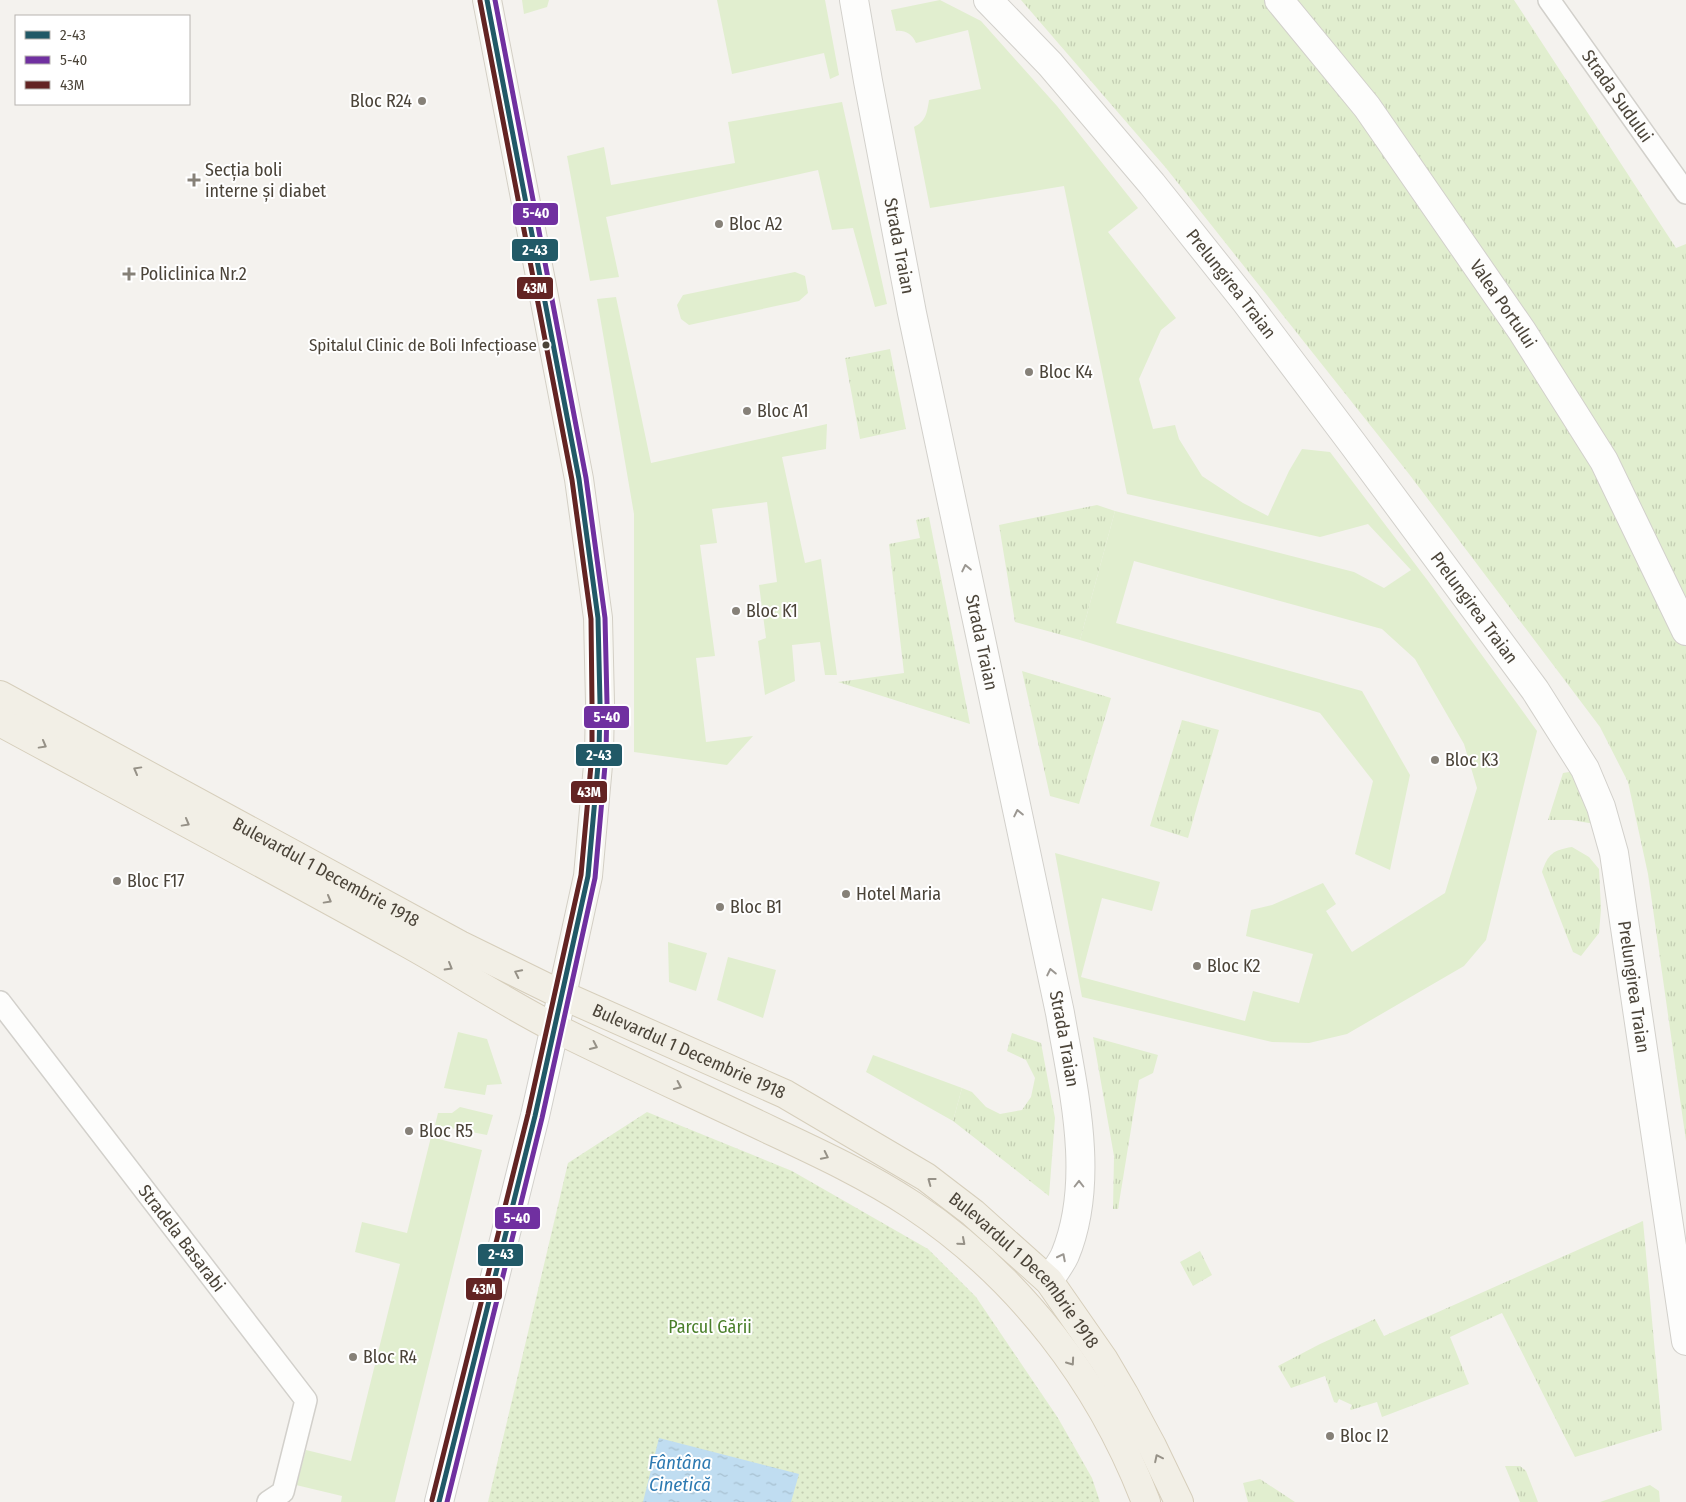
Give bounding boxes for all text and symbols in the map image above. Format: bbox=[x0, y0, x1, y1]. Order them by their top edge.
legend bbox=[15, 15, 190, 105]
text: 2-43 bbox=[60, 26, 86, 44]
street label: Strada Sudului bbox=[1577, 46, 1658, 147]
text: 5-40 bbox=[60, 51, 87, 69]
text: 43M bbox=[60, 76, 84, 94]
place label: Bloc R24 bbox=[350, 90, 412, 112]
marker: Bloc R24 bbox=[416, 95, 428, 107]
place label: Secția boli interne și diabet bbox=[205, 159, 326, 202]
marker: Secția boli interne și diabet bbox=[187, 173, 201, 187]
street label: Strada Traian bbox=[879, 196, 919, 296]
line badge: 5-40 bbox=[512, 202, 559, 226]
text: 5-40 bbox=[523, 205, 550, 222]
place label: Bloc A2 bbox=[729, 213, 783, 235]
marker: Bloc A2 bbox=[713, 218, 725, 230]
street label: Prelungirea Traian bbox=[1181, 225, 1281, 343]
line badge: 2-43 bbox=[511, 238, 559, 262]
text: 2-43 bbox=[521, 242, 548, 259]
street label: Valea Portului bbox=[1465, 256, 1541, 352]
place label: Policlinica Nr.2 bbox=[140, 263, 247, 285]
marker: Policlinica Nr.2 bbox=[122, 267, 136, 281]
line badge: 43M bbox=[516, 276, 554, 300]
text: 43M bbox=[523, 280, 547, 297]
place label: Spitalul Clinic de Boli Infecțioase bbox=[309, 335, 537, 356]
marker: Spitalul Clinic de Boli Infecțioase bbox=[541, 340, 551, 350]
place label: Bloc K4 bbox=[1039, 361, 1093, 383]
marker: Bloc K4 bbox=[1023, 366, 1035, 378]
place label: Bloc A1 bbox=[757, 400, 809, 422]
marker: Bloc A1 bbox=[741, 405, 753, 417]
street label: Prelungirea Traian bbox=[1426, 548, 1523, 668]
one-way arrow bbox=[961, 564, 972, 573]
street label: Strada Traian bbox=[961, 592, 1002, 692]
place label: Bloc K1 bbox=[746, 600, 798, 622]
marker: Bloc K1 bbox=[730, 605, 742, 617]
line badge: 5-40 bbox=[583, 705, 630, 729]
text: 5-40 bbox=[594, 709, 621, 726]
one-way arrow bbox=[38, 739, 47, 749]
line badge: 2-43 bbox=[575, 743, 623, 767]
text: 2-43 bbox=[585, 747, 612, 764]
place label: Bloc K3 bbox=[1445, 749, 1499, 771]
marker: Bloc K3 bbox=[1429, 754, 1441, 766]
one-way arrow bbox=[133, 766, 142, 776]
line badge: 43M bbox=[570, 780, 608, 804]
text: 43M bbox=[577, 784, 601, 801]
one-way arrow bbox=[1013, 808, 1024, 817]
street label: Bulevardul 1 Decembrie 1918 bbox=[229, 813, 423, 932]
one-way arrow bbox=[180, 816, 189, 826]
place label: Bloc F17 bbox=[127, 870, 185, 892]
marker: Bloc F17 bbox=[111, 875, 123, 887]
place label: Hotel Maria bbox=[856, 883, 941, 905]
marker: Hotel Maria bbox=[840, 888, 852, 900]
one-way arrow bbox=[323, 894, 332, 904]
place label: Bloc B1 bbox=[730, 896, 782, 918]
marker: Bloc B1 bbox=[714, 901, 726, 913]
street label: Prelungirea Traian bbox=[1613, 919, 1654, 1054]
place label: Bloc K2 bbox=[1207, 955, 1260, 977]
marker: Bloc K2 bbox=[1191, 960, 1203, 972]
one-way arrow bbox=[444, 961, 453, 971]
one-way arrow bbox=[1047, 967, 1057, 976]
one-way arrow bbox=[514, 969, 523, 979]
street label: Strada Traian bbox=[1045, 989, 1084, 1088]
street label: Bulevardul 1 Decembrie 1918 bbox=[589, 999, 789, 1104]
one-way arrow bbox=[589, 1040, 598, 1050]
one-way arrow bbox=[673, 1080, 682, 1090]
place label: Bloc R5 bbox=[419, 1120, 473, 1142]
marker: Bloc R5 bbox=[403, 1125, 415, 1137]
one-way arrow bbox=[820, 1150, 829, 1160]
one-way arrow bbox=[928, 1179, 937, 1187]
street label: Stradela Basarabi bbox=[134, 1180, 230, 1296]
one-way arrow bbox=[1074, 1180, 1084, 1188]
street label: Bulevardul 1 Decembrie 1918 bbox=[944, 1188, 1104, 1353]
line badge: 5-40 bbox=[494, 1206, 541, 1230]
text: 5-40 bbox=[504, 1210, 531, 1227]
one-way arrow bbox=[956, 1237, 965, 1245]
line badge: 2-43 bbox=[477, 1243, 524, 1267]
text: 2-43 bbox=[487, 1246, 514, 1263]
one-way arrow bbox=[1056, 1254, 1066, 1263]
line badge: 43M bbox=[465, 1277, 503, 1301]
text: 43M bbox=[472, 1281, 496, 1298]
park label: Parcul Gării bbox=[668, 1316, 752, 1338]
place label: Bloc R4 bbox=[363, 1346, 417, 1368]
marker: Bloc R4 bbox=[347, 1351, 359, 1363]
one-way arrow bbox=[1065, 1356, 1074, 1366]
place label: Bloc I2 bbox=[1340, 1425, 1389, 1447]
marker: Bloc I2 bbox=[1324, 1430, 1336, 1442]
water label: Fântâna Cinetică bbox=[649, 1451, 711, 1496]
one-way arrow bbox=[1154, 1454, 1164, 1463]

